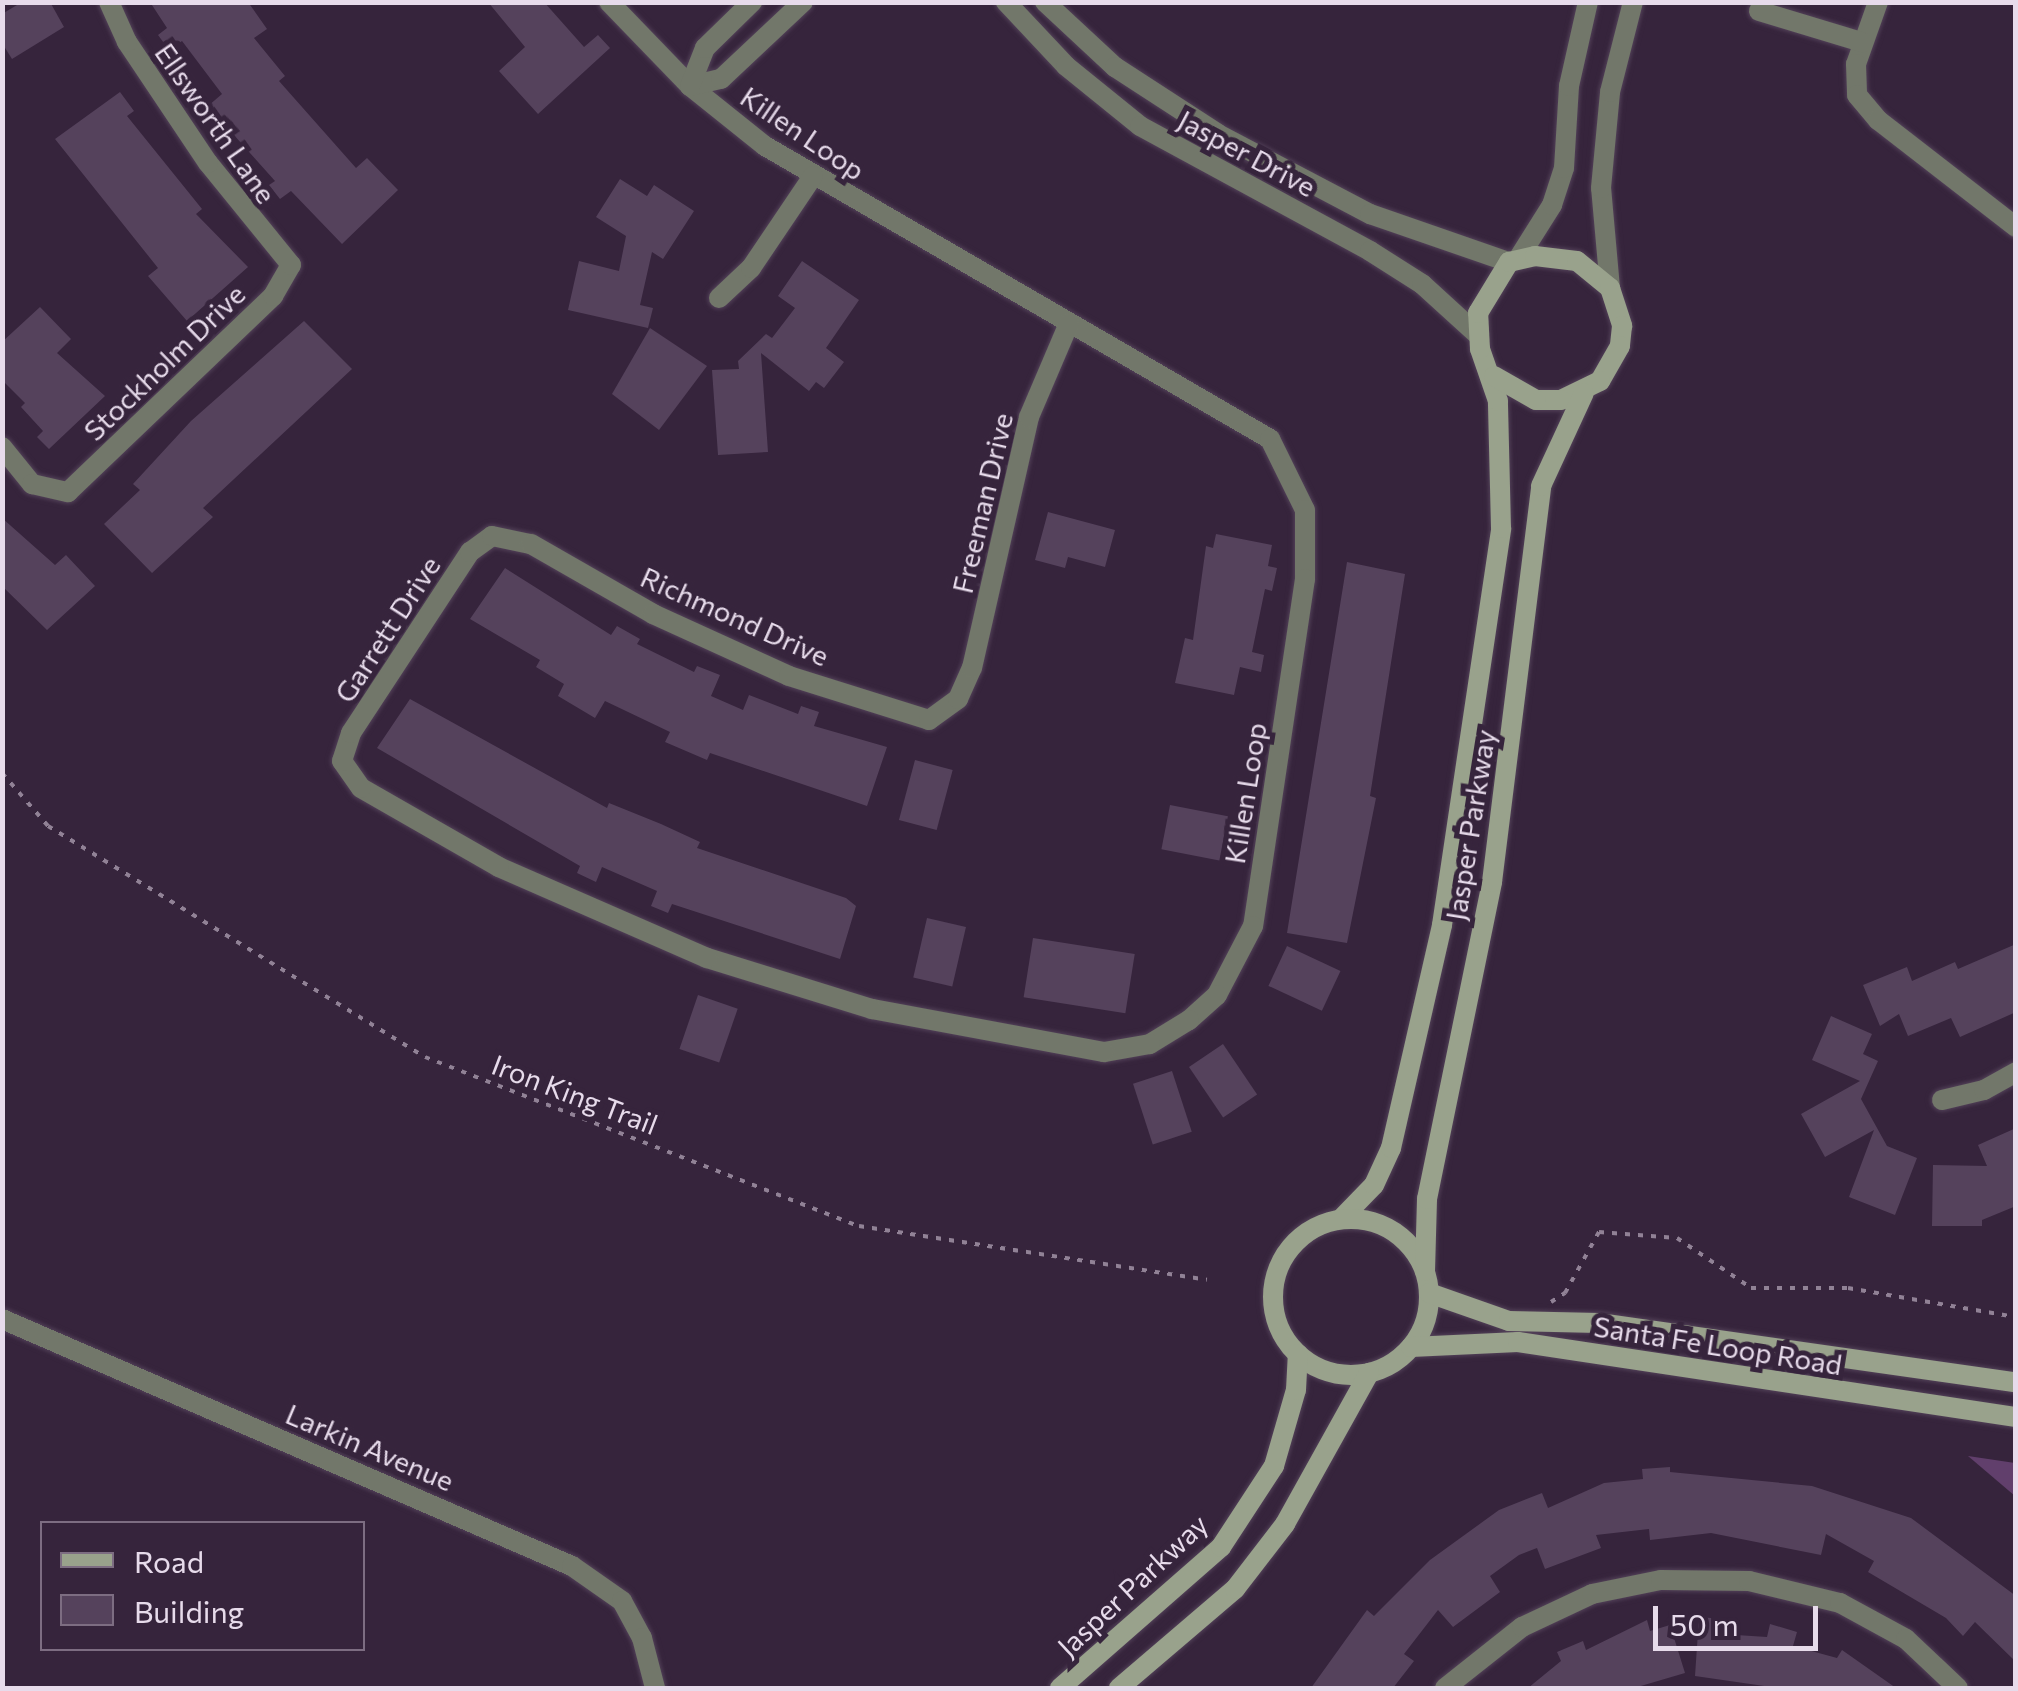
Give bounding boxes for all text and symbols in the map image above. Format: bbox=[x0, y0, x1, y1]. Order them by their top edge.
street label: Ellsworth Lane bbox=[148, 37, 284, 209]
street label: Killen Loop bbox=[735, 79, 871, 187]
street label: Jasper Drive bbox=[1172, 103, 1322, 203]
street label: Stockholm Drive bbox=[77, 277, 251, 447]
street label: Freeman Drive bbox=[945, 410, 1019, 596]
street label: Garrett Drive bbox=[327, 550, 447, 708]
street label: Richmond Drive bbox=[636, 560, 834, 672]
street label: Killen Loop bbox=[1217, 720, 1273, 866]
street label: Jasper Parkway bbox=[1438, 727, 1502, 923]
street label: Iron King Trail bbox=[487, 1047, 663, 1141]
street label: Santa Fe Loop Road bbox=[1591, 1309, 1845, 1381]
street label: Larkin Avenue bbox=[281, 1397, 459, 1497]
street label: Jasper Parkway bbox=[1050, 1507, 1214, 1663]
legend bbox=[40, 1521, 365, 1651]
text: Road bbox=[134, 1542, 204, 1579]
scale bar bbox=[1658, 1586, 1823, 1648]
text: Building bbox=[134, 1592, 244, 1629]
text: 50 m bbox=[1670, 1605, 1739, 1642]

